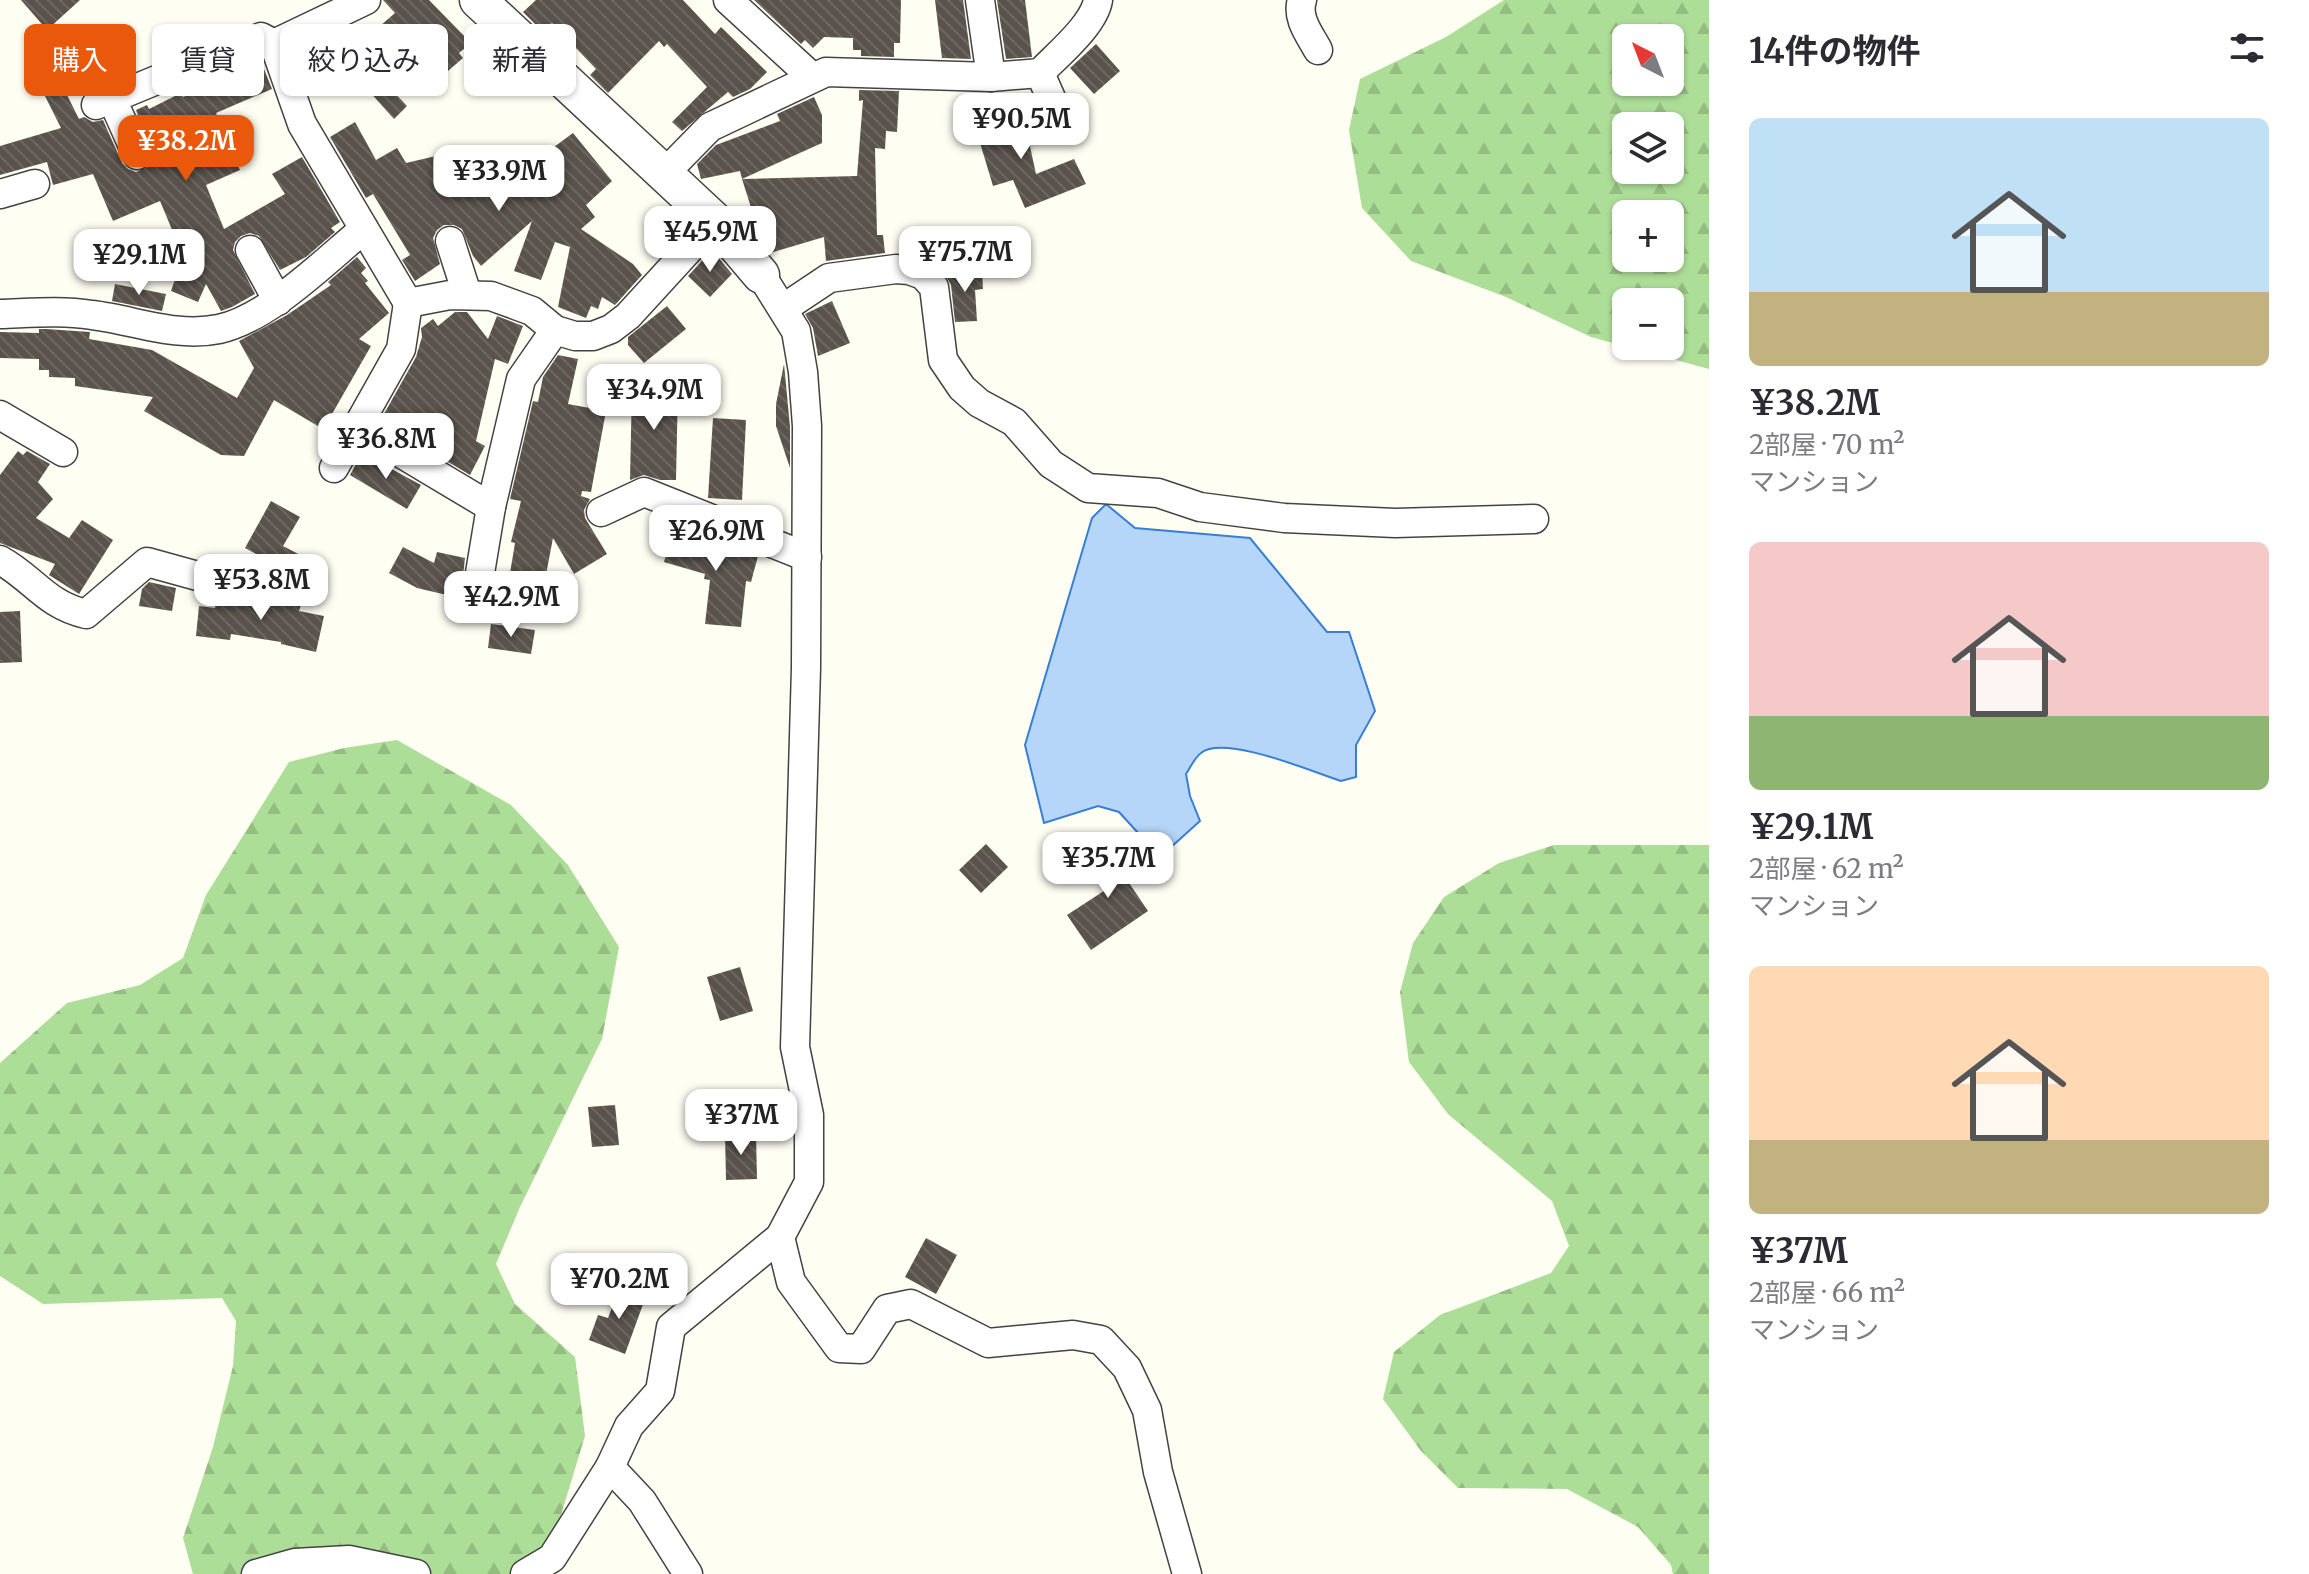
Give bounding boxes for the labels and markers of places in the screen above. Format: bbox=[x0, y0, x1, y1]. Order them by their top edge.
pin: ¥90.5M bbox=[956, 93, 1086, 161]
pin: ¥38.2M bbox=[121, 115, 251, 183]
pin: ¥33.9M bbox=[434, 145, 564, 213]
pin: ¥45.9M bbox=[645, 206, 775, 274]
pin: ¥75.7M bbox=[900, 226, 1030, 294]
pin: ¥29.1M bbox=[74, 229, 204, 297]
pin: ¥34.9M bbox=[589, 364, 719, 432]
pin: ¥36.8M bbox=[321, 413, 451, 481]
pin: ¥26.9M bbox=[651, 505, 781, 573]
pin: ¥53.8M bbox=[196, 554, 326, 622]
pin: ¥42.9M bbox=[446, 571, 576, 639]
pin: ¥35.7M bbox=[1043, 832, 1173, 900]
pin: ¥37M bbox=[694, 1089, 788, 1157]
pin: ¥70.2M bbox=[554, 1253, 684, 1321]

